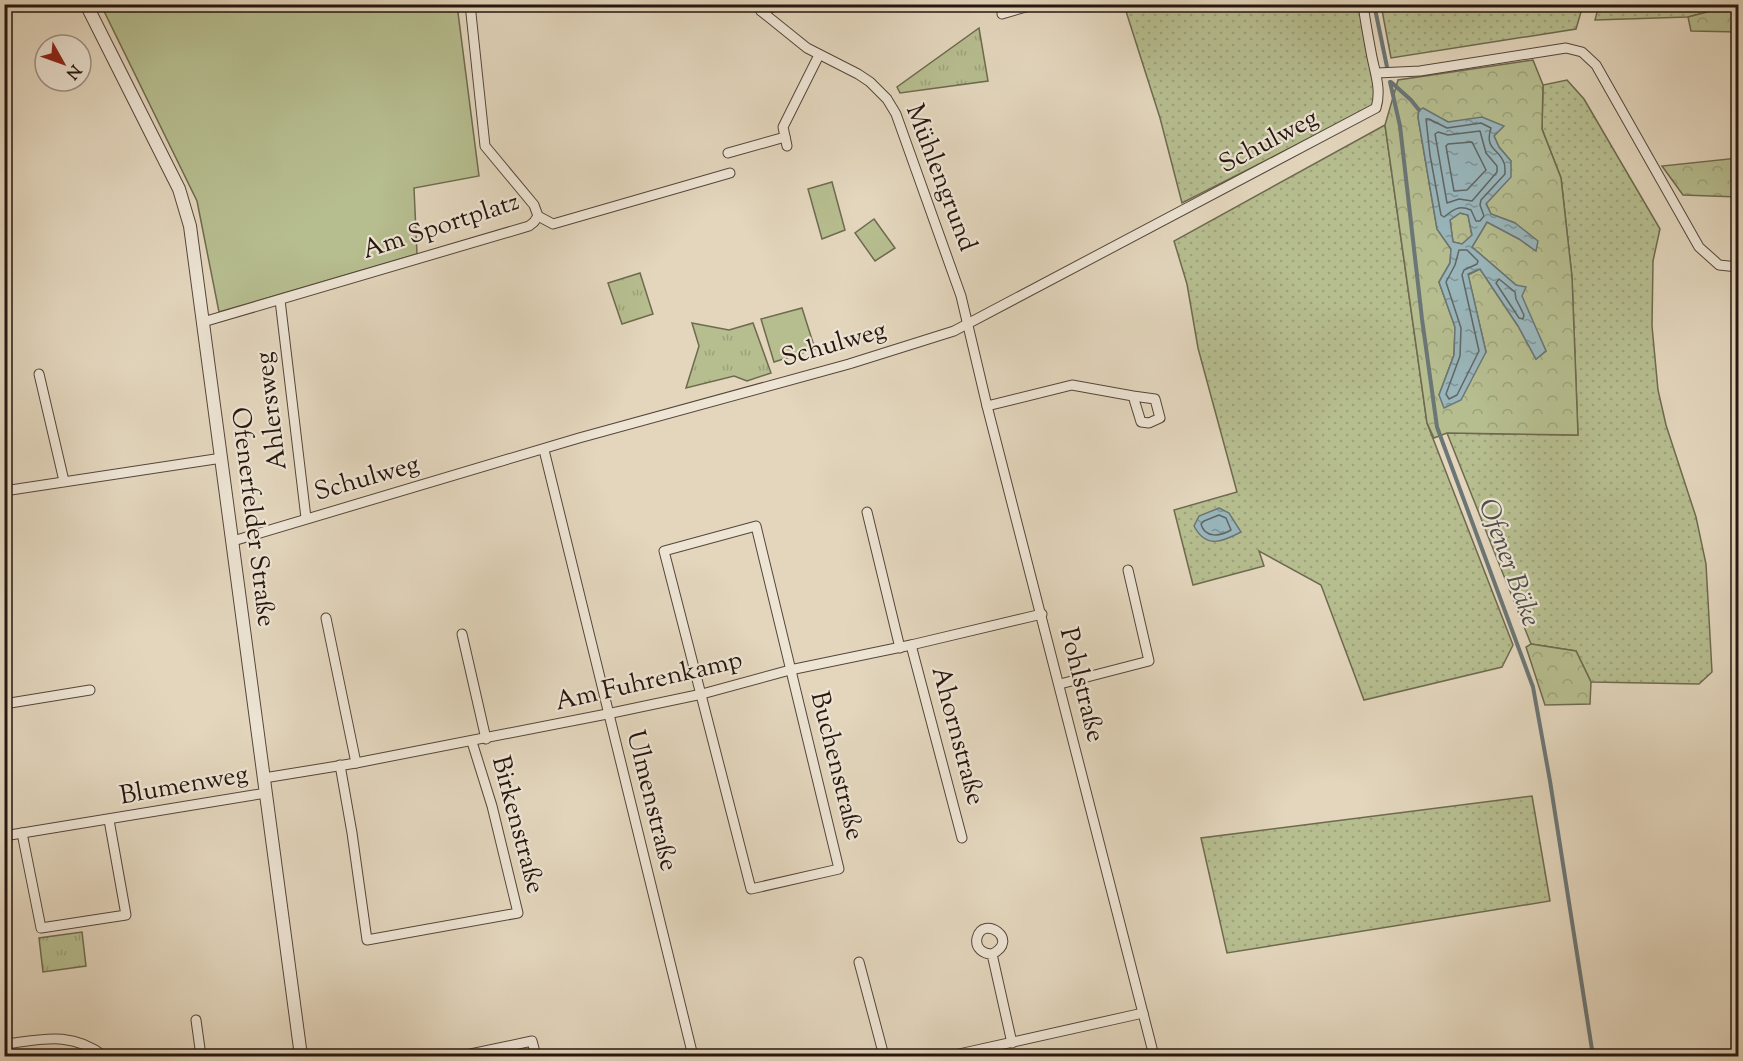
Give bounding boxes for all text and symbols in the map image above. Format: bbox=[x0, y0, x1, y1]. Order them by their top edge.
north arrow bbox=[33, 33, 93, 93]
text: N bbox=[60, 59, 85, 83]
street label: Mühlengrund bbox=[895, 99, 985, 257]
street label: Schulweg bbox=[1213, 100, 1325, 184]
street label: Am Sportplatz bbox=[358, 184, 524, 270]
street label: Schulweg bbox=[777, 312, 891, 378]
street label: Ahlersweg bbox=[246, 350, 298, 472]
street label: Ofenerfelder Straße bbox=[220, 405, 284, 629]
street label: Schulweg bbox=[310, 446, 424, 512]
water label: Ofener Bäke bbox=[1467, 494, 1549, 632]
street label: Pohlstraße bbox=[1049, 624, 1113, 746]
street label: Am Fuhrenkamp bbox=[552, 642, 746, 722]
street label: Ahornstraße bbox=[921, 663, 993, 809]
street label: Buchenstraße bbox=[800, 688, 872, 844]
street label: Ulmenstraße bbox=[616, 727, 686, 875]
street label: Birkenstraße bbox=[481, 752, 553, 898]
street label: Blumenweg bbox=[117, 757, 251, 815]

